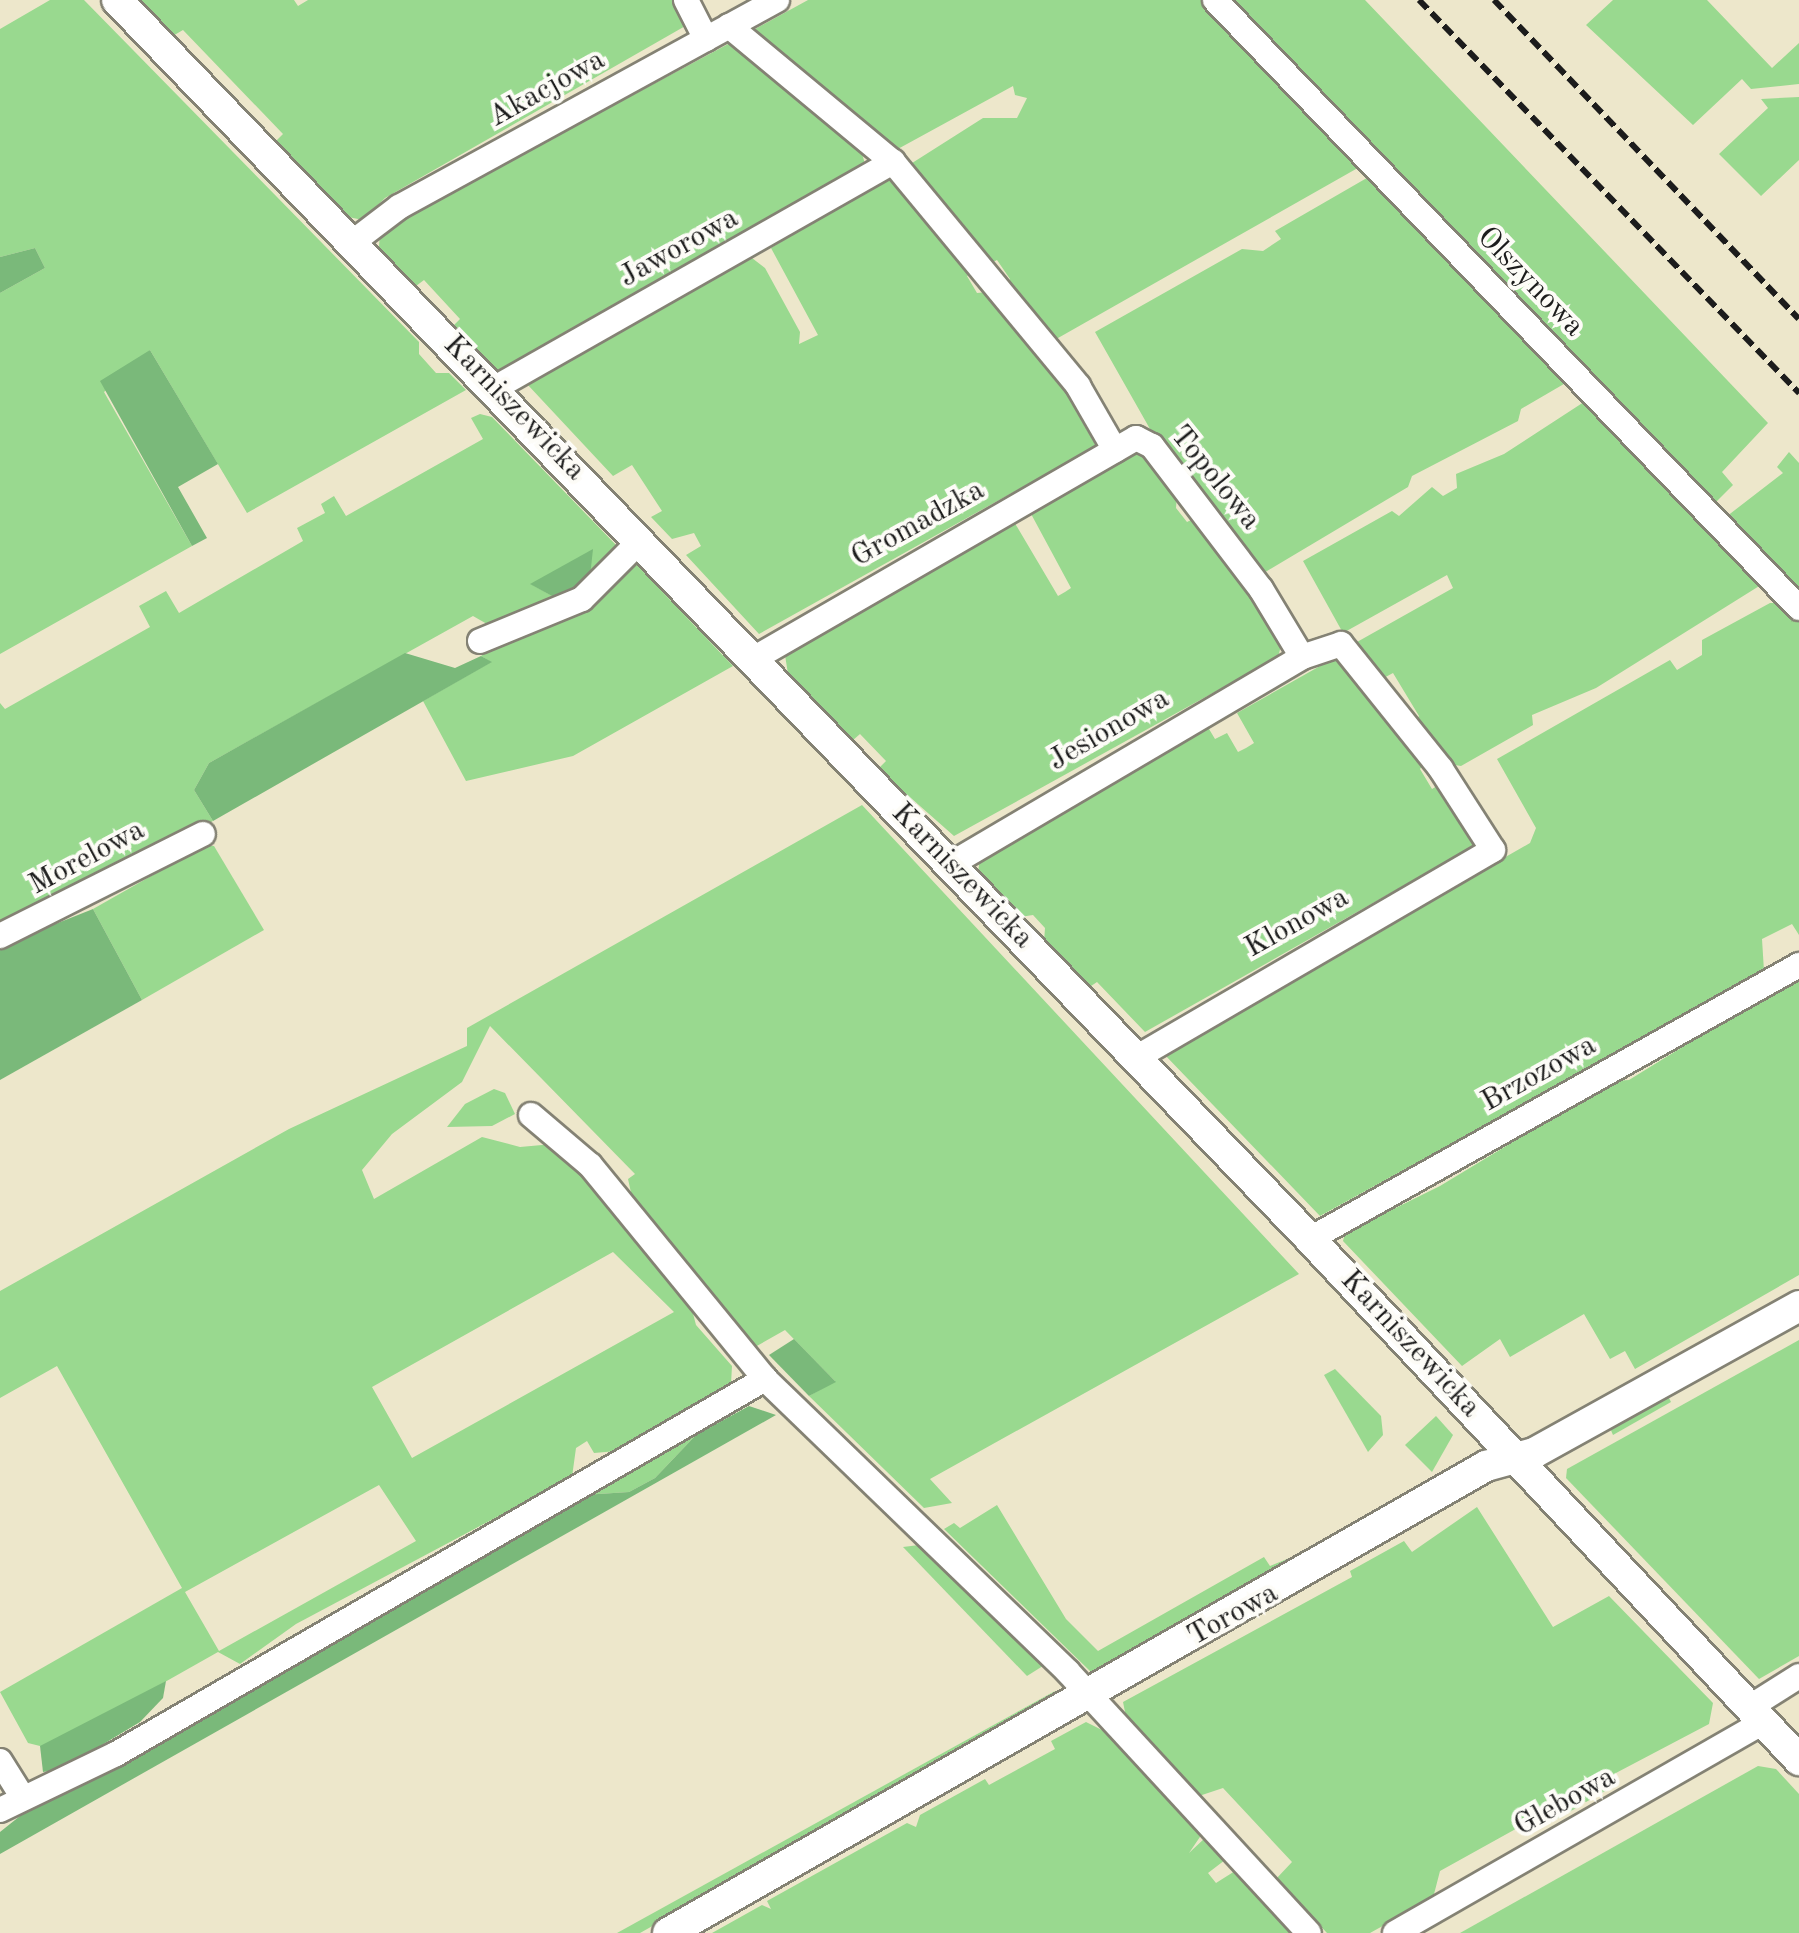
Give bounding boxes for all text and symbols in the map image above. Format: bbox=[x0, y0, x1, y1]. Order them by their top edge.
street label: Akacjowa bbox=[482, 42, 612, 136]
street label: Jaworowa bbox=[613, 201, 745, 295]
street label: Olszynowa bbox=[1469, 220, 1591, 344]
street label: Karniszewicka bbox=[435, 328, 593, 488]
street label: Topolowa bbox=[1162, 418, 1268, 538]
street label: Gromadzka bbox=[845, 473, 991, 575]
street label: Jesionowa bbox=[1042, 681, 1176, 779]
street label: Karniszewicka bbox=[883, 796, 1041, 956]
street label: Morelowa bbox=[23, 813, 151, 903]
street label: Klonowa bbox=[1239, 880, 1355, 966]
street label: Brzozowa bbox=[1475, 1028, 1603, 1120]
street label: Karniszewicka bbox=[1332, 1263, 1488, 1425]
street label: Torowa bbox=[1181, 1575, 1285, 1655]
street label: Glebowa bbox=[1508, 1759, 1622, 1845]

